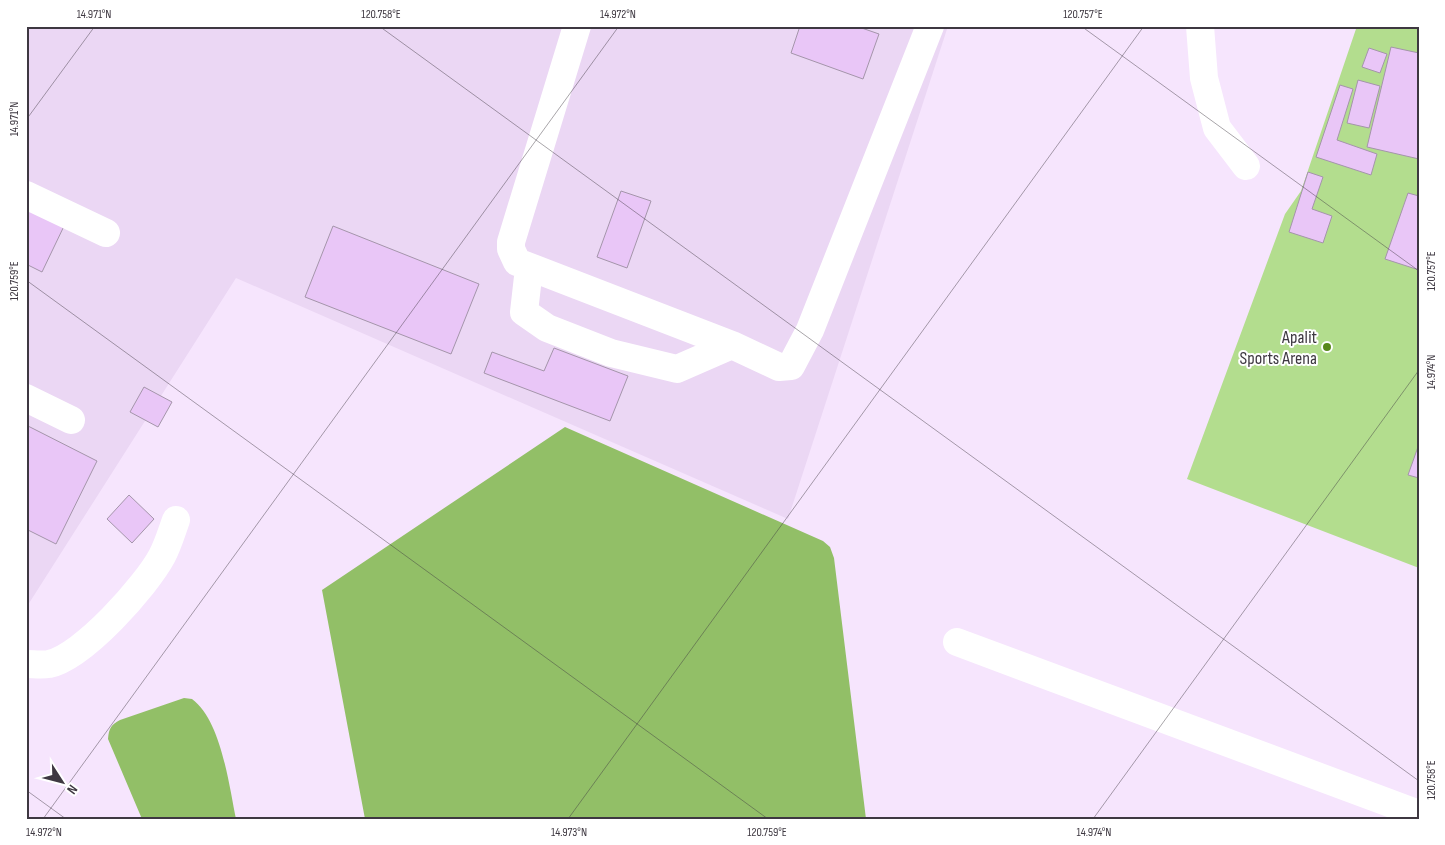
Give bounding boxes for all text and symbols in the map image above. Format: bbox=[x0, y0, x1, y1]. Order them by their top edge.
text: 14.971°N bbox=[77, 7, 111, 22]
text: 120.758°E bbox=[361, 7, 401, 22]
text: 14.972°N bbox=[600, 7, 636, 22]
text: 120.757°E bbox=[1063, 7, 1103, 22]
text: 14.971°N bbox=[7, 102, 22, 136]
text: 120.757°E bbox=[1424, 251, 1439, 291]
text: 120.759°E bbox=[7, 261, 22, 301]
place label: Apalit Sports Arena bbox=[1240, 327, 1317, 369]
marker: Apalit Sports Arena bbox=[1321, 341, 1333, 353]
text: 14.974°N bbox=[1424, 355, 1439, 389]
north arrow bbox=[38, 758, 88, 808]
text: 120.758°E bbox=[1424, 760, 1439, 800]
text: N bbox=[63, 781, 81, 797]
text: 14.972°N bbox=[26, 825, 62, 840]
text: 14.973°N bbox=[551, 825, 587, 840]
text: 120.759°E bbox=[747, 825, 787, 840]
text: 14.974°N bbox=[1077, 825, 1111, 840]

